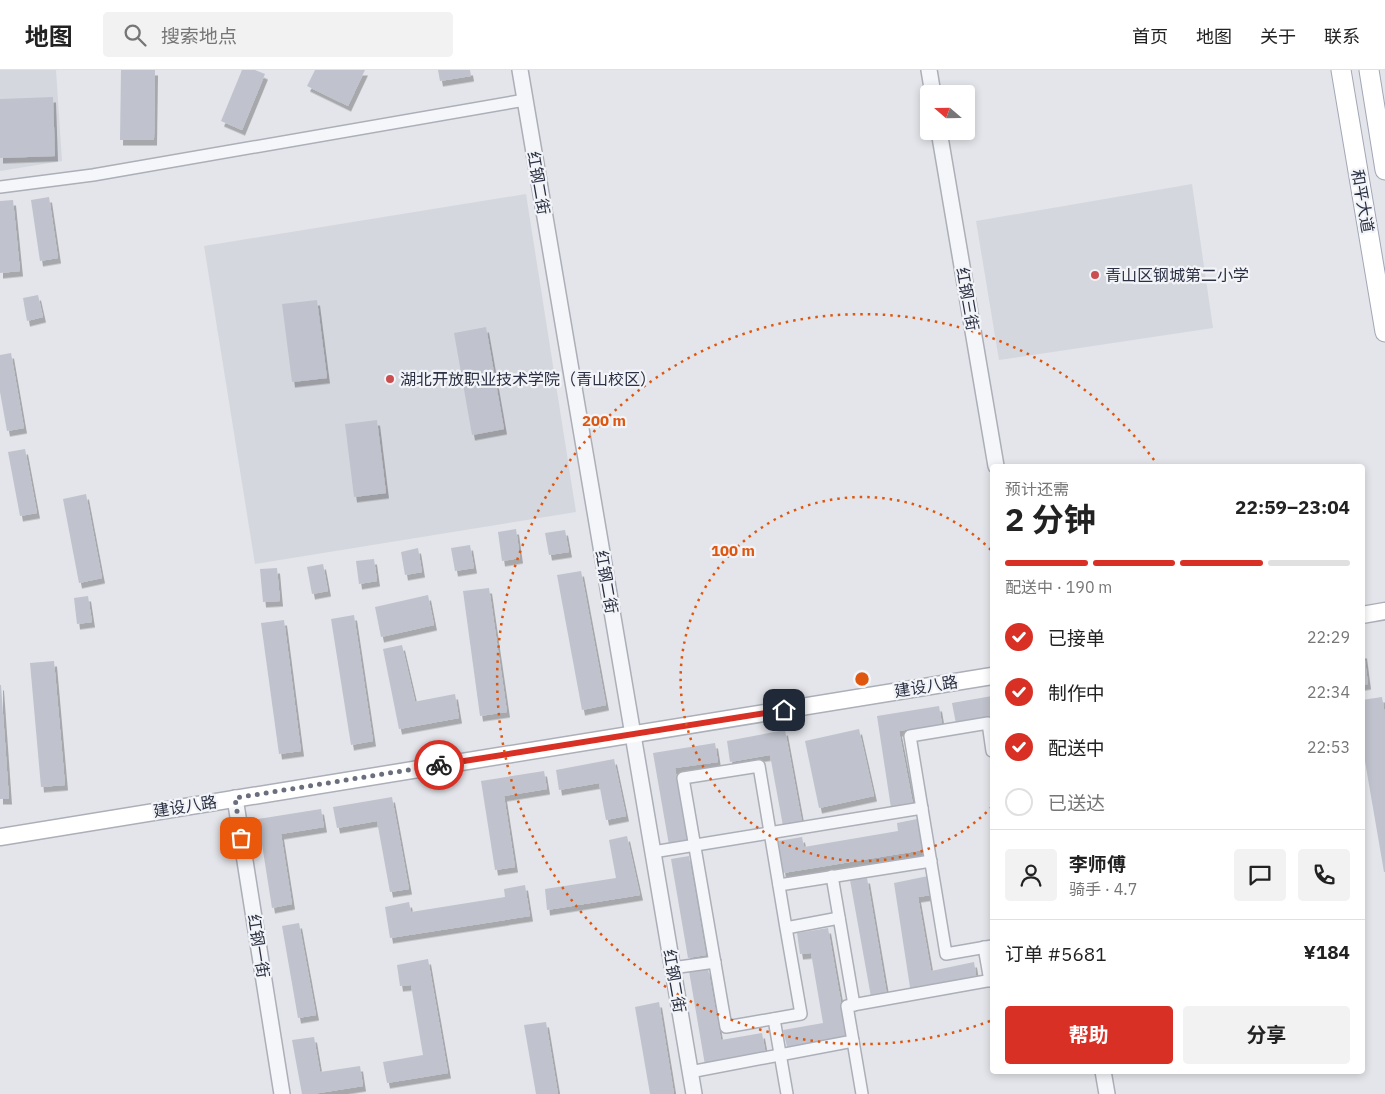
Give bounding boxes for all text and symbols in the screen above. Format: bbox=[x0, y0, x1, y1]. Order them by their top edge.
search box bbox=[103, 12, 453, 57]
text: 地图 bbox=[25, 20, 73, 52]
icon: search bbox=[121, 21, 149, 49]
text: 搜索地点 bbox=[161, 24, 237, 48]
text: 首页 bbox=[1132, 25, 1168, 48]
text: 地图 bbox=[1196, 25, 1232, 48]
text: 关于 bbox=[1260, 25, 1296, 48]
text: 联系 bbox=[1324, 25, 1360, 48]
north arrow bbox=[920, 85, 975, 140]
map controls bbox=[920, 85, 975, 140]
street label: 红钢二街 bbox=[524, 150, 554, 216]
street label: 和平大道 bbox=[1348, 168, 1378, 234]
place label: 青山区钢城第二小学 bbox=[1105, 265, 1249, 285]
street label: 红钢三街 bbox=[953, 266, 983, 332]
marker: 青山区钢城第二小学 bbox=[1089, 269, 1101, 281]
place label: 湖北开放职业技术学院（青山校区） bbox=[400, 369, 656, 389]
marker: 湖北开放职业技术学院（青山校区） bbox=[384, 373, 396, 385]
text: 200 m bbox=[582, 411, 626, 430]
text: 预计还需 bbox=[1005, 479, 1069, 499]
text: 22:59–23:04 bbox=[1235, 495, 1350, 519]
text: 2 分钟 bbox=[1005, 498, 1096, 540]
text: 100 m bbox=[711, 541, 755, 560]
street label: 红钢二街 bbox=[592, 549, 622, 615]
text: 配送中 · 190 m bbox=[1005, 577, 1112, 597]
icon: check bbox=[1005, 623, 1033, 651]
text: 已接单 bbox=[1048, 626, 1105, 650]
text: 22:29 bbox=[1307, 627, 1350, 647]
centre of rings bbox=[853, 670, 871, 688]
street label: 建设八路 bbox=[893, 671, 959, 701]
icon: check bbox=[1005, 678, 1033, 706]
text: 制作中 bbox=[1048, 681, 1105, 705]
text: 22:34 bbox=[1307, 682, 1350, 702]
pin bbox=[763, 689, 805, 731]
icon: home bbox=[770, 696, 798, 724]
icon: check bbox=[1005, 733, 1033, 761]
text: 配送中 bbox=[1048, 736, 1105, 760]
text: 22:53 bbox=[1307, 737, 1350, 757]
courier bbox=[414, 740, 464, 790]
icon: bike bbox=[425, 751, 453, 779]
street label: 建设八路 bbox=[152, 791, 218, 821]
text: 已送达 bbox=[1048, 791, 1105, 815]
pin bbox=[220, 817, 262, 859]
icon: bag bbox=[227, 824, 255, 852]
button: person bbox=[1005, 849, 1057, 901]
button: chat bbox=[1234, 849, 1286, 901]
button: phone bbox=[1298, 849, 1350, 901]
text: 李师傅 bbox=[1069, 852, 1126, 876]
text: 骑手 · 4.7 bbox=[1069, 879, 1137, 899]
street label: 红钢一街 bbox=[244, 913, 274, 979]
text: ¥184 bbox=[1303, 940, 1350, 964]
text: 订单 #5681 bbox=[1005, 942, 1107, 966]
street label: 红钢二街 bbox=[660, 948, 690, 1014]
button: 帮助 bbox=[1005, 1006, 1173, 1064]
button: 分享 bbox=[1183, 1006, 1350, 1064]

